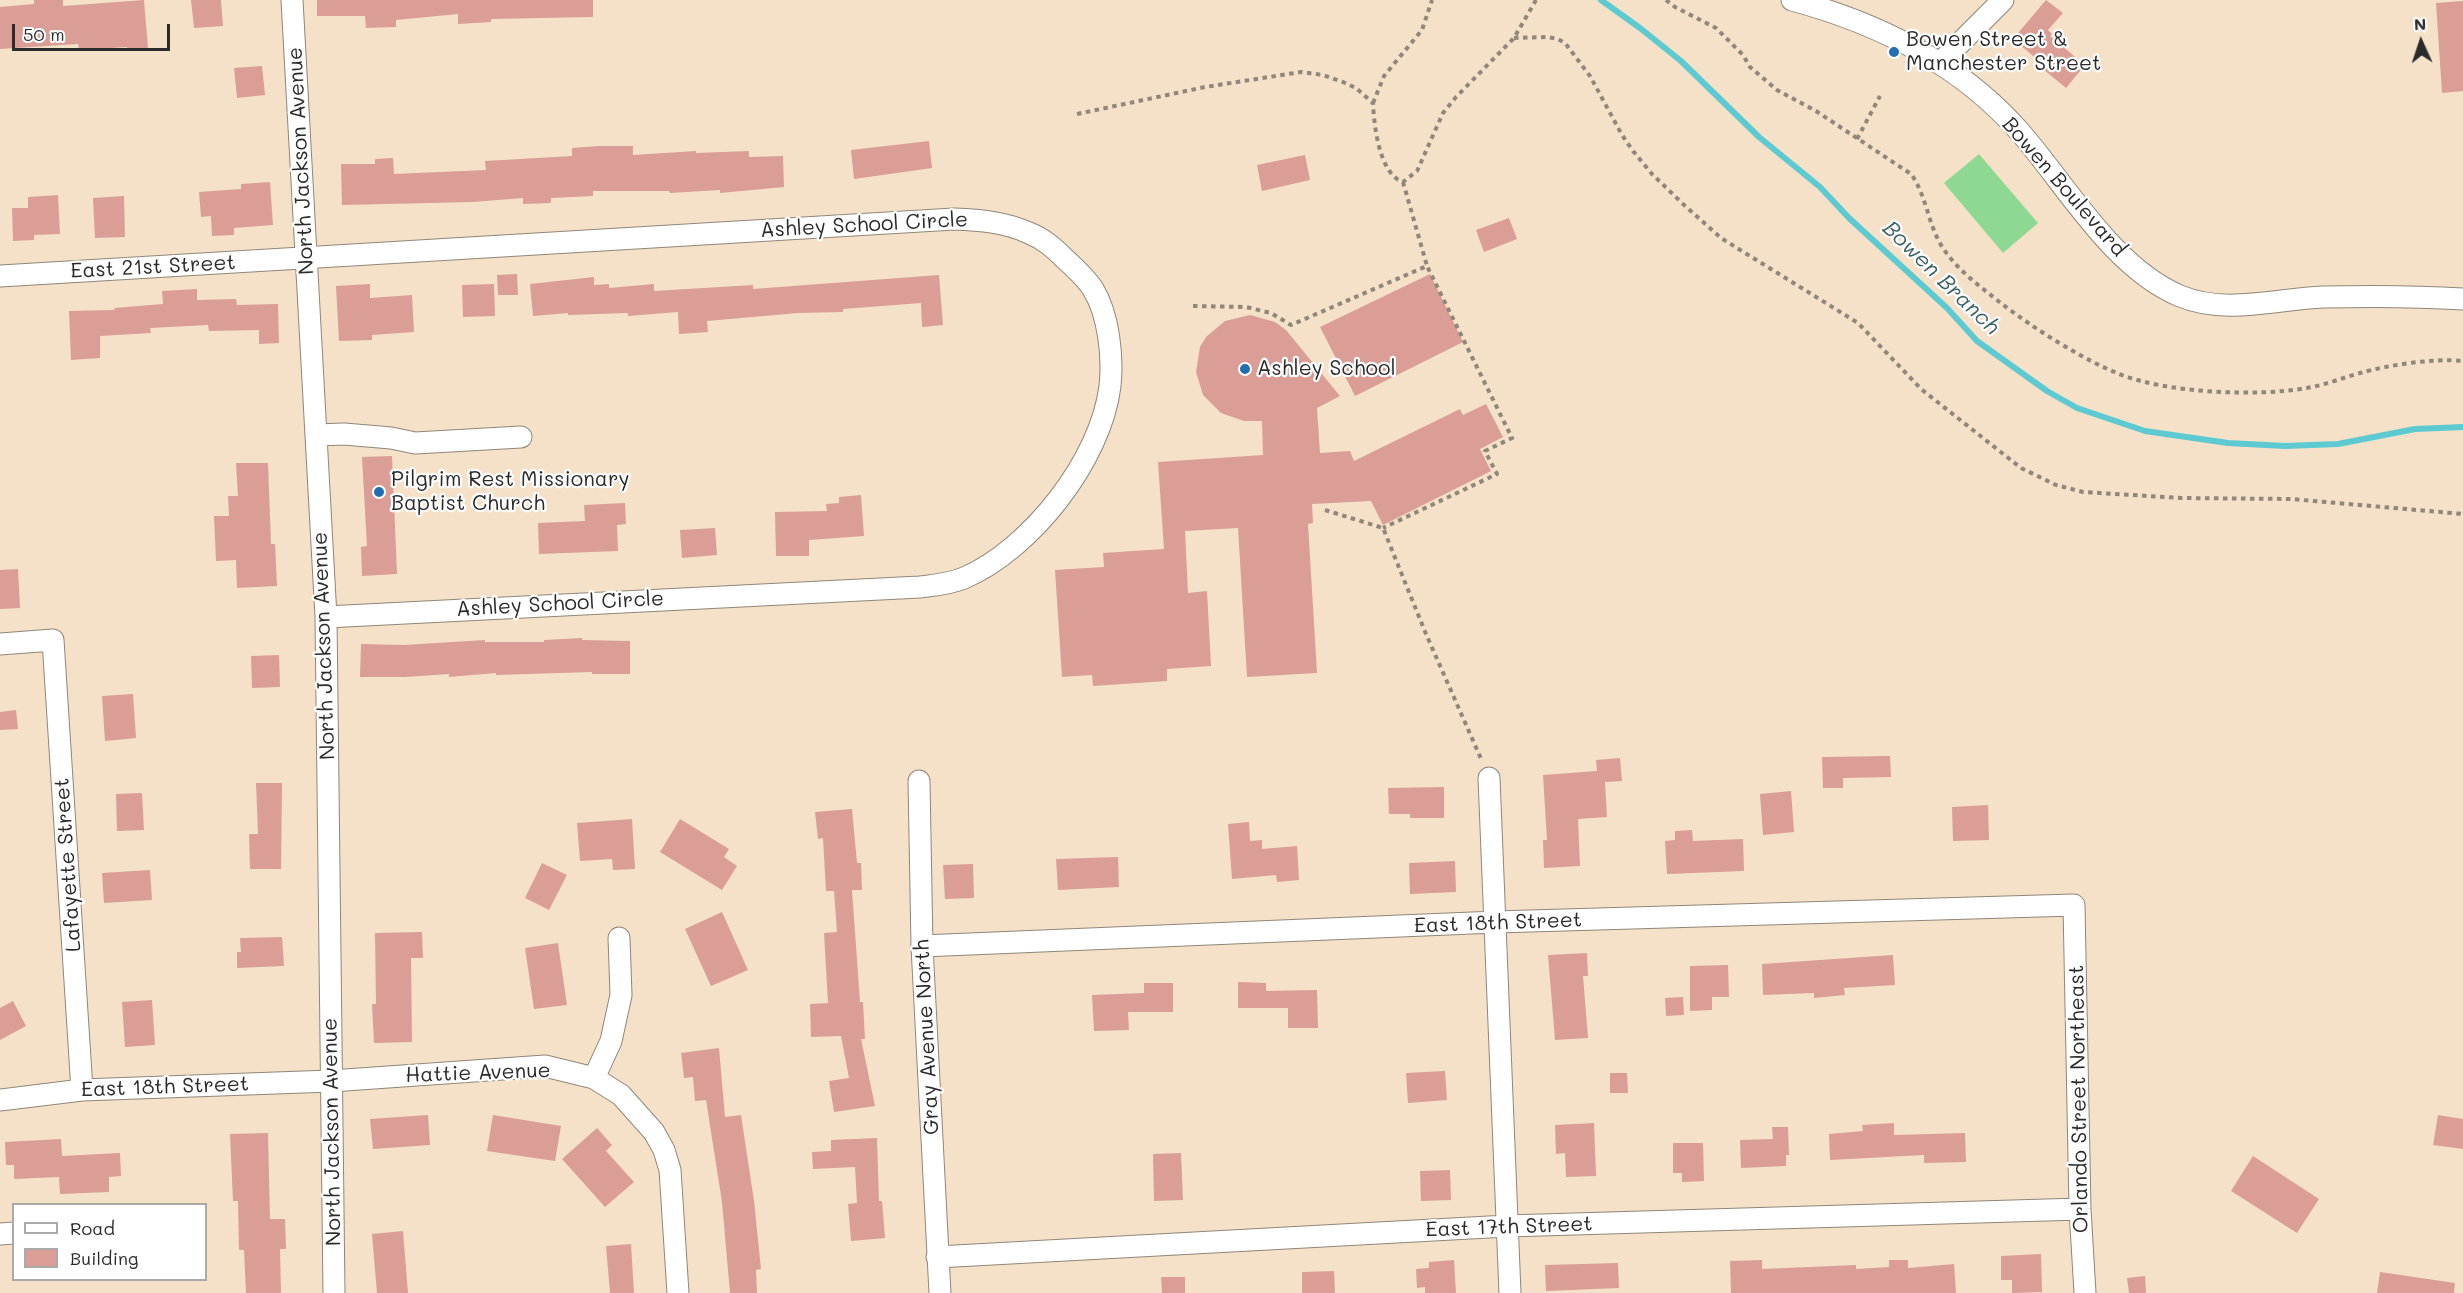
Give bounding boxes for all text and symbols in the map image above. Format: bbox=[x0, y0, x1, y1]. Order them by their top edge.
scale bar bbox=[15, 12, 172, 50]
north arrow bbox=[2391, 12, 2451, 72]
text: N bbox=[2413, 13, 2427, 34]
text: 50 m bbox=[23, 22, 65, 46]
place label: Bowen Street & Manchester Street bbox=[1906, 27, 2101, 77]
marker: Bowen Street & Manchester Street bbox=[1887, 45, 1901, 59]
street label: North Jackson Avenue bbox=[282, 46, 320, 276]
street label: Bowen Boulevard bbox=[1997, 112, 2131, 262]
street label: Ashley School Circle bbox=[759, 207, 969, 243]
water label: Bowen Branch bbox=[1877, 216, 2005, 340]
street label: East 21st Street bbox=[70, 250, 236, 284]
place label: Ashley School bbox=[1257, 356, 1396, 382]
marker: Ashley School bbox=[1238, 362, 1252, 376]
place label: Pilgrim Rest Missionary Baptist Church bbox=[391, 467, 629, 517]
marker: Pilgrim Rest Missionary Baptist Church bbox=[372, 485, 386, 499]
street label: North Jackson Avenue bbox=[307, 532, 341, 760]
street label: Ashley School Circle bbox=[455, 586, 665, 622]
street label: Lafayette Street bbox=[49, 777, 87, 953]
street label: East 18th Street bbox=[1414, 907, 1582, 939]
street label: Gray Avenue North bbox=[909, 939, 945, 1135]
street label: Orlando Street Northeast bbox=[2064, 965, 2094, 1233]
street label: North Jackson Avenue bbox=[317, 1018, 347, 1246]
street label: Hattie Avenue bbox=[405, 1058, 551, 1088]
street label: East 18th Street bbox=[81, 1071, 249, 1103]
legend bbox=[12, 1203, 207, 1281]
street label: East 17th Street bbox=[1425, 1211, 1593, 1243]
text: Road bbox=[70, 1216, 115, 1240]
text: Building bbox=[70, 1246, 138, 1270]

